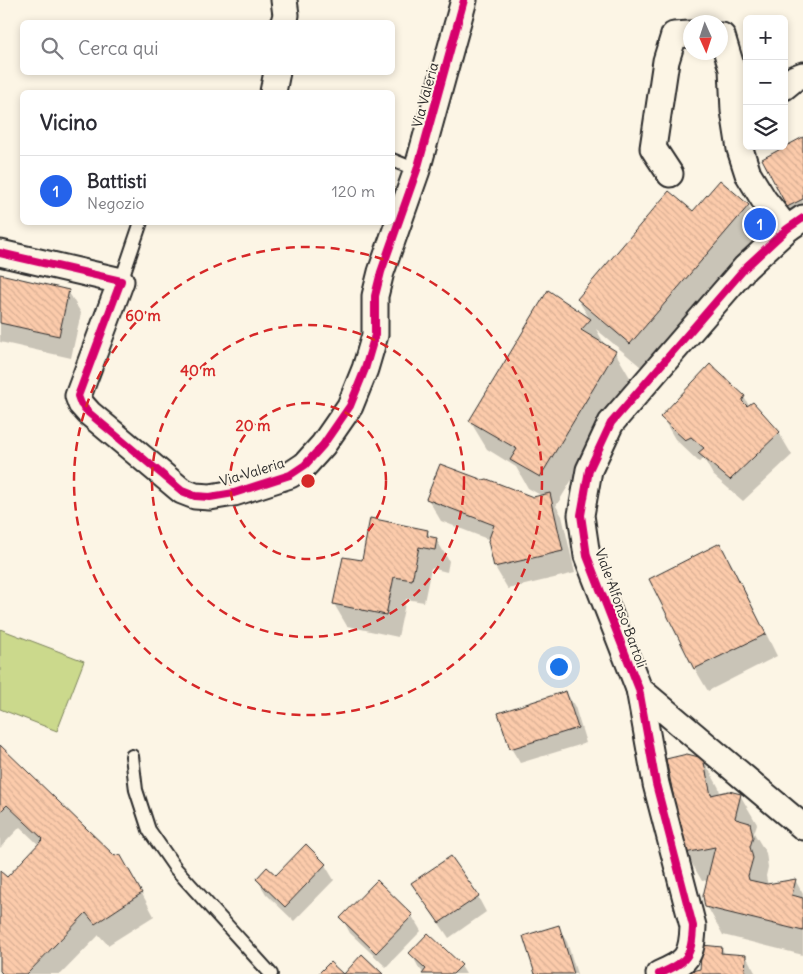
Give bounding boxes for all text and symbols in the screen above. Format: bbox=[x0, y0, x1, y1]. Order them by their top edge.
north arrow bbox=[683, 15, 728, 60]
map controls bbox=[743, 15, 788, 150]
button: + bbox=[743, 15, 788, 60]
search box bbox=[20, 20, 395, 75]
icon: search bbox=[38, 34, 66, 62]
text: Cerca qui bbox=[78, 36, 159, 60]
street label: Via Valeria bbox=[408, 60, 442, 130]
button: − bbox=[743, 60, 788, 105]
button: layers bbox=[743, 105, 788, 150]
text: Vicino bbox=[40, 109, 97, 136]
text: Battisti bbox=[87, 169, 147, 193]
text: 1 bbox=[53, 181, 59, 201]
text: 120 m bbox=[332, 181, 375, 201]
text: Negozio bbox=[87, 193, 145, 213]
pin: 1 bbox=[744, 205, 776, 243]
text: 60 m bbox=[125, 306, 161, 325]
text: 40 m bbox=[180, 361, 216, 380]
text: 20 m bbox=[236, 416, 270, 435]
street label: Via Valeria bbox=[217, 454, 287, 490]
centre of rings bbox=[299, 472, 317, 490]
street label: Viale Alfonso Bartoli bbox=[591, 546, 651, 670]
your location bbox=[546, 654, 572, 680]

